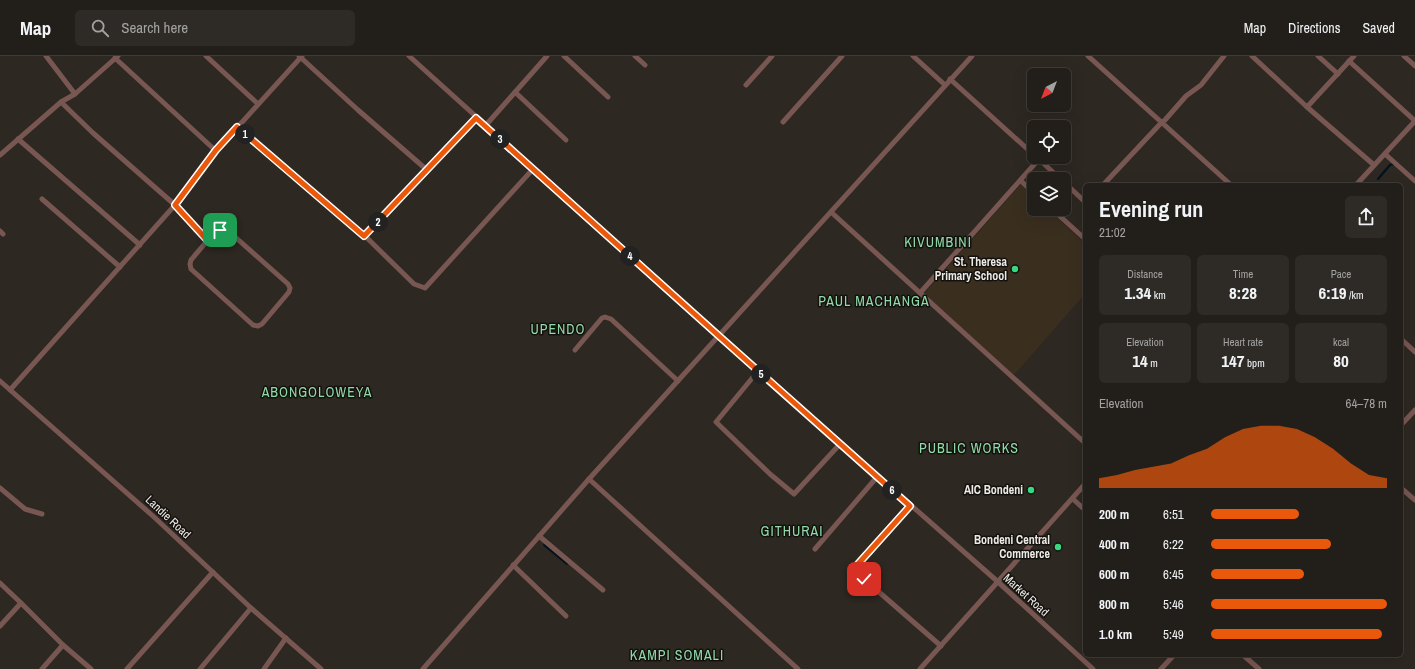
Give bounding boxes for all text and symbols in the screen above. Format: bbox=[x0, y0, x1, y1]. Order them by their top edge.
search box bbox=[75, 10, 355, 46]
text: Map bbox=[20, 15, 51, 41]
icon: search bbox=[89, 17, 111, 39]
text: Search here bbox=[121, 17, 188, 38]
text: Map bbox=[1244, 19, 1266, 37]
text: Directions bbox=[1288, 19, 1340, 37]
text: Saved bbox=[1362, 19, 1395, 37]
north arrow bbox=[1027, 68, 1071, 112]
map controls bbox=[1027, 68, 1071, 216]
button: locate bbox=[1027, 120, 1071, 164]
pin: 1 bbox=[235, 124, 255, 144]
text: 1 bbox=[242, 127, 248, 141]
pin: 3 bbox=[490, 129, 510, 149]
text: 3 bbox=[497, 132, 503, 146]
button: layers bbox=[1027, 172, 1071, 216]
text: Evening run bbox=[1099, 194, 1203, 224]
button: share bbox=[1345, 196, 1387, 238]
pin: 2 bbox=[368, 212, 388, 232]
pin bbox=[203, 213, 237, 247]
text: 2 bbox=[375, 215, 381, 229]
icon: arrive bbox=[209, 219, 231, 241]
text: 21:02 bbox=[1099, 224, 1126, 241]
district label: KIVUMBINI bbox=[904, 233, 972, 251]
pin: 4 bbox=[620, 246, 640, 266]
text: 4 bbox=[627, 249, 633, 263]
place label: St. Theresa Primary School bbox=[935, 254, 1008, 284]
marker: St. Theresa Primary School bbox=[1010, 264, 1020, 274]
text: Distance bbox=[1127, 267, 1163, 281]
text: Time bbox=[1233, 267, 1253, 281]
text: Pace bbox=[1331, 267, 1351, 281]
text: 1.34 bbox=[1124, 281, 1151, 304]
text: 8:28 bbox=[1229, 281, 1257, 304]
text: 6:19 bbox=[1319, 281, 1346, 304]
text: km bbox=[1151, 288, 1166, 302]
text: /km bbox=[1346, 288, 1363, 302]
district label: PAUL MACHANGA bbox=[818, 292, 930, 310]
district label: UPENDO bbox=[530, 320, 586, 338]
text: Elevation bbox=[1126, 335, 1164, 349]
text: Heart rate bbox=[1223, 335, 1263, 349]
text: kcal bbox=[1333, 335, 1349, 349]
text: 14 bbox=[1132, 349, 1148, 372]
text: 147 bbox=[1221, 349, 1245, 372]
text: 80 bbox=[1333, 349, 1349, 372]
text: m bbox=[1148, 356, 1158, 370]
text: bpm bbox=[1245, 356, 1265, 370]
pin: 5 bbox=[751, 364, 771, 384]
text: 5 bbox=[758, 367, 764, 381]
district label: ABONGOLOWEYA bbox=[261, 383, 372, 401]
text: Elevation bbox=[1099, 395, 1143, 412]
text: 64–78 m bbox=[1346, 395, 1387, 412]
district label: PUBLIC WORKS bbox=[919, 439, 1019, 457]
pin: 6 bbox=[882, 480, 902, 500]
place label: AIC Bondeni bbox=[964, 482, 1023, 498]
text: 6 bbox=[889, 483, 895, 497]
marker: AIC Bondeni bbox=[1026, 485, 1036, 495]
street label: Landie Road bbox=[142, 492, 194, 542]
text: 200 m bbox=[1099, 506, 1129, 523]
text: 6:51 bbox=[1163, 506, 1184, 523]
district label: GITHURAI bbox=[761, 522, 823, 540]
place label: Bondeni Central Commerce bbox=[974, 532, 1051, 562]
text: 400 m bbox=[1099, 536, 1129, 553]
text: 6:22 bbox=[1163, 536, 1184, 553]
marker: Bondeni Central Commerce bbox=[1053, 542, 1063, 552]
pin bbox=[847, 562, 881, 596]
text: 600 m bbox=[1099, 566, 1129, 583]
text: 6:45 bbox=[1163, 566, 1184, 583]
icon: check bbox=[853, 568, 875, 590]
street label: Market Road bbox=[1000, 570, 1052, 620]
text: 800 m bbox=[1099, 596, 1129, 613]
text: 5:46 bbox=[1163, 596, 1184, 613]
text: 1.0 km bbox=[1099, 626, 1132, 643]
text: 5:49 bbox=[1163, 626, 1184, 643]
district label: KAMPI SOMALI bbox=[630, 646, 724, 664]

